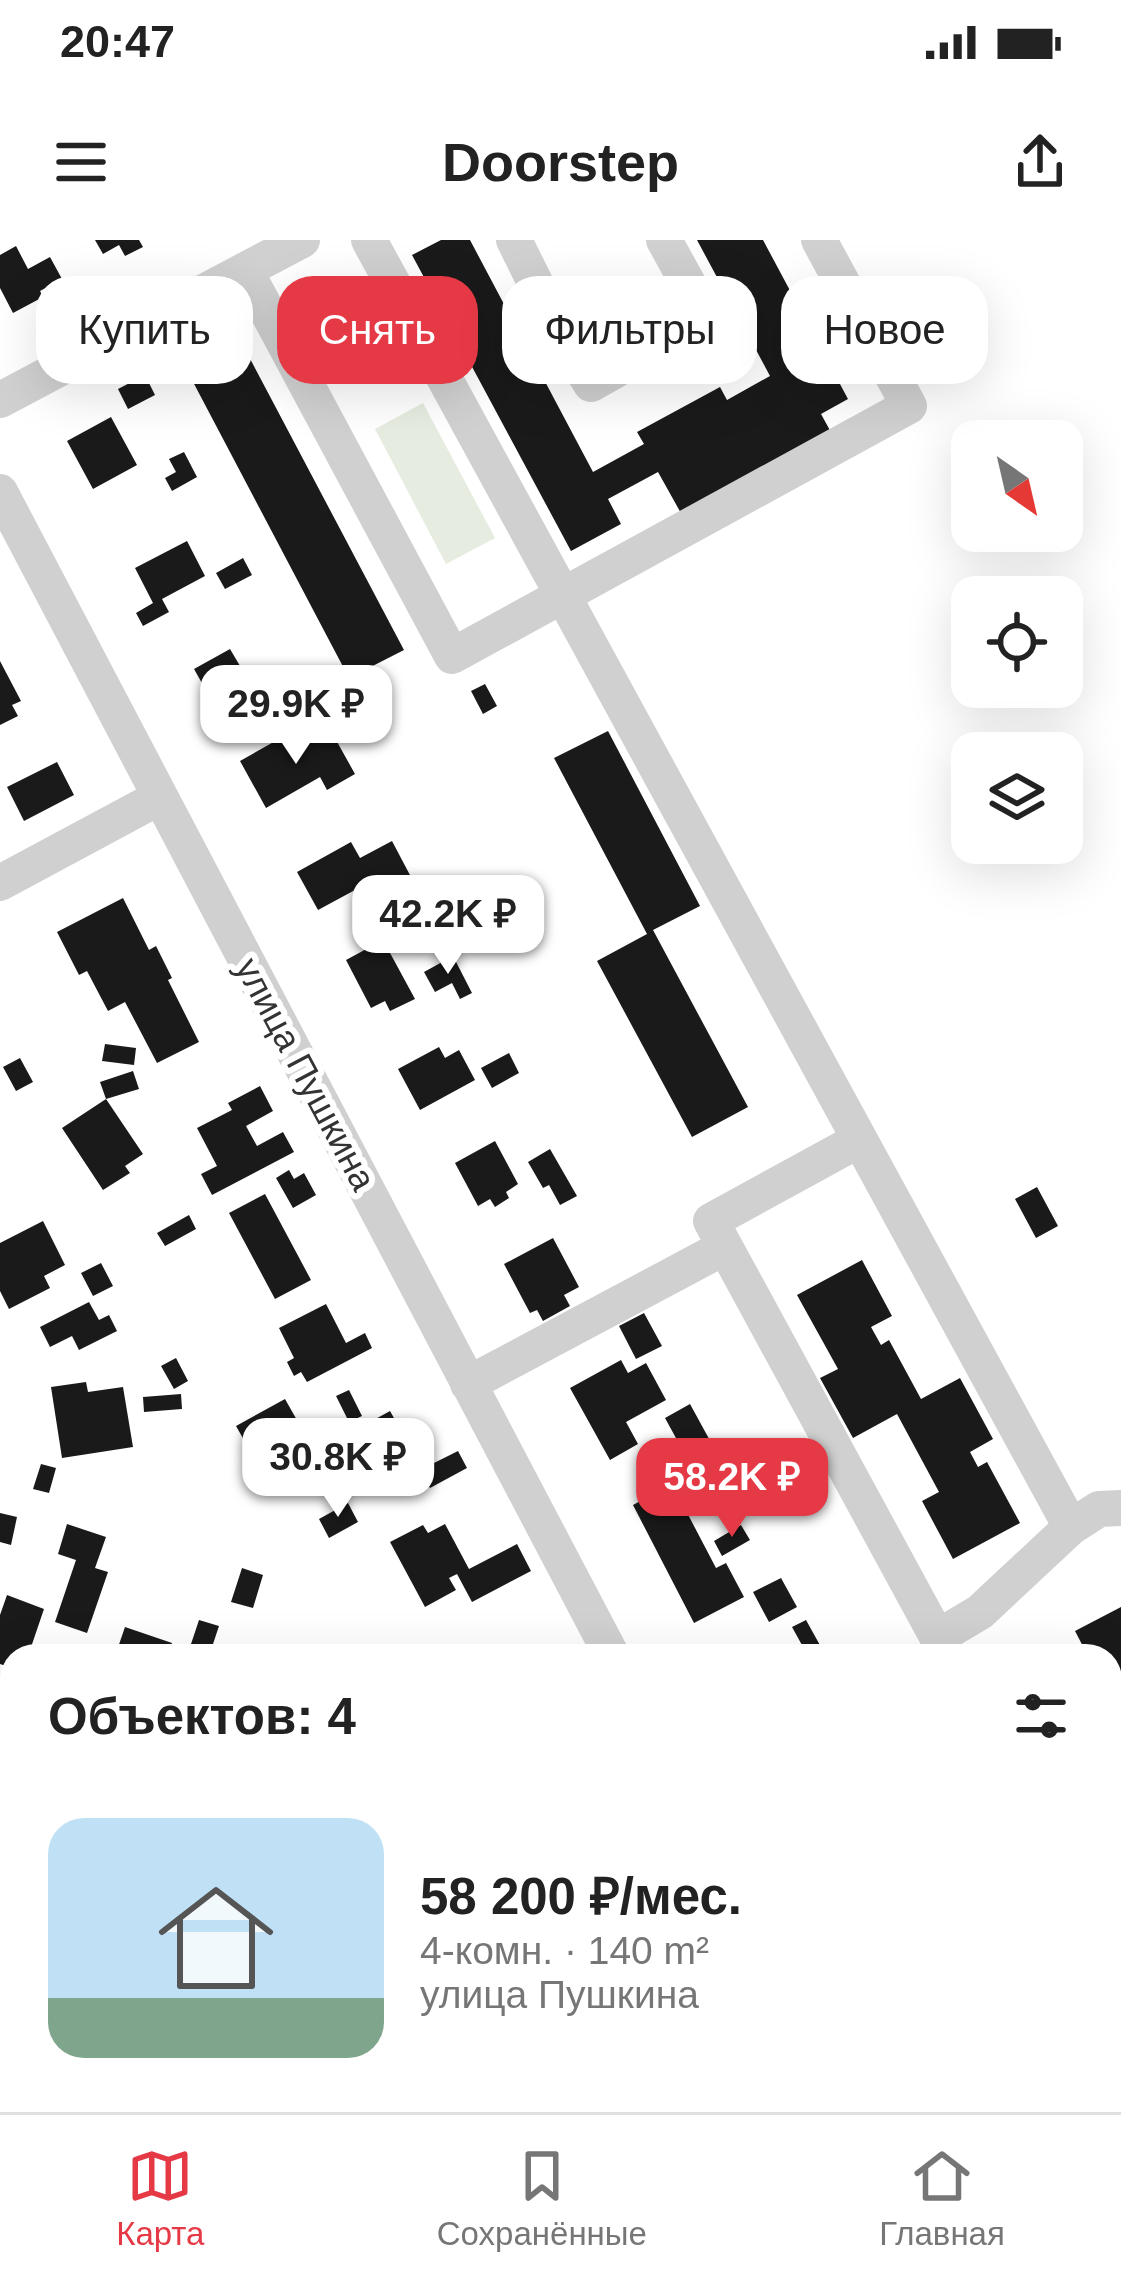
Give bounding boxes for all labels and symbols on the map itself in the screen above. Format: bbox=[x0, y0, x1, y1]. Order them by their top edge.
north arrow bbox=[951, 420, 1083, 552]
pin: 29.9K ₽ bbox=[185, 665, 407, 767]
pin: 42.2K ₽ bbox=[337, 875, 559, 977]
street label: улица Пушкина bbox=[227, 951, 385, 1198]
pin: 30.8K ₽ bbox=[227, 1418, 449, 1520]
pin: 58.2K ₽ bbox=[621, 1438, 843, 1540]

